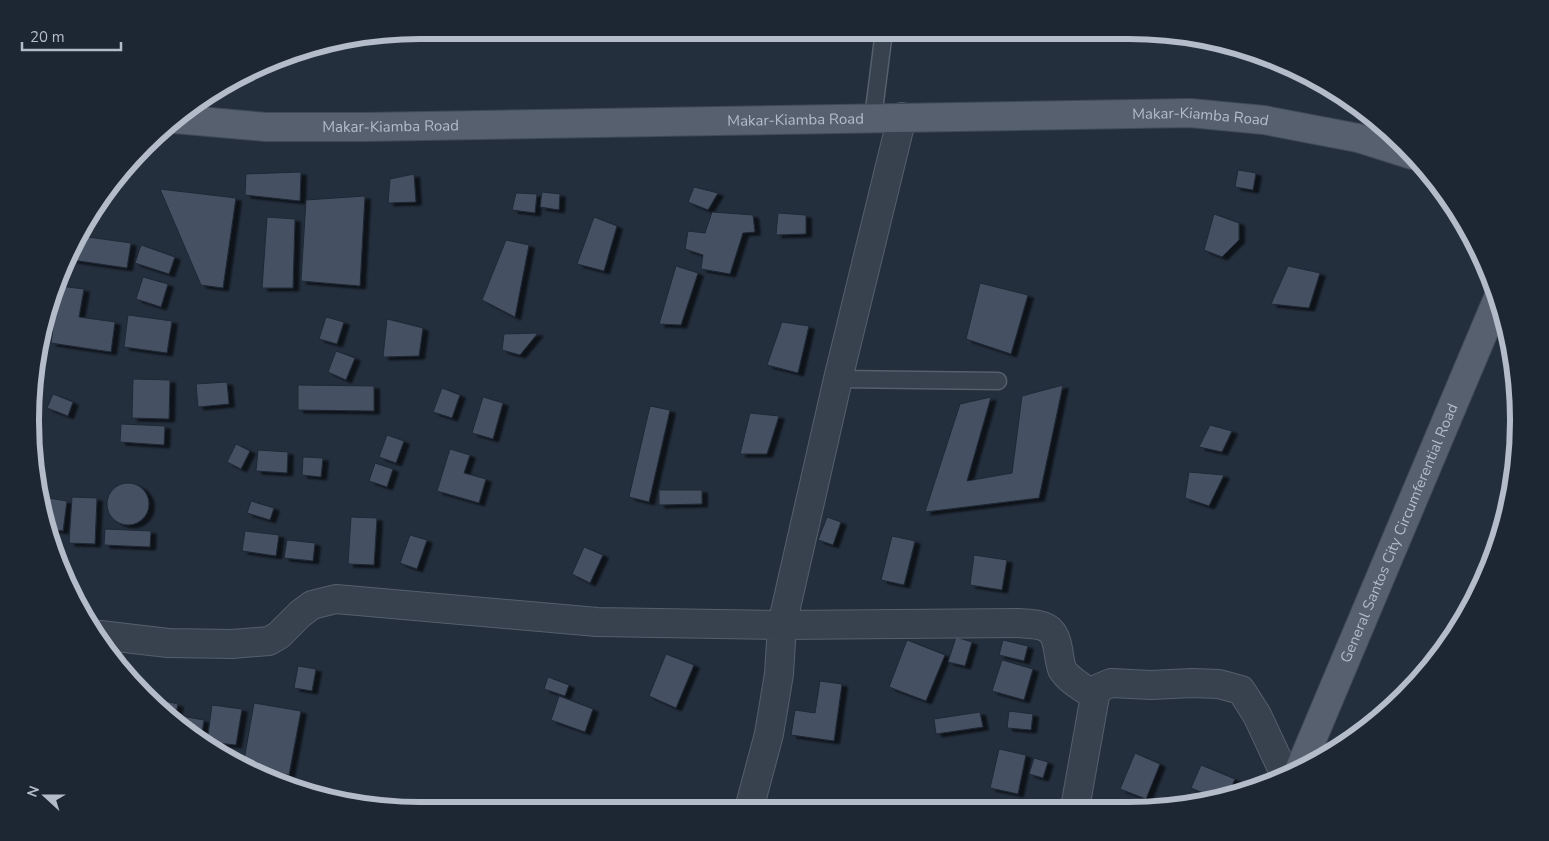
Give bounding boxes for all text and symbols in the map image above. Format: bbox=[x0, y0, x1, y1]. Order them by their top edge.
scale bar bbox=[22, 20, 121, 52]
text: 20 m bbox=[30, 27, 65, 47]
street label: Makar-Kiamba Road bbox=[1132, 103, 1270, 131]
street label: Makar-Kiamba Road bbox=[727, 109, 864, 131]
street label: Makar-Kiamba Road bbox=[322, 115, 459, 137]
street label: General Santos City Circumferential Road bbox=[1336, 400, 1462, 666]
north arrow bbox=[20, 771, 70, 821]
text: N bbox=[23, 783, 44, 800]

